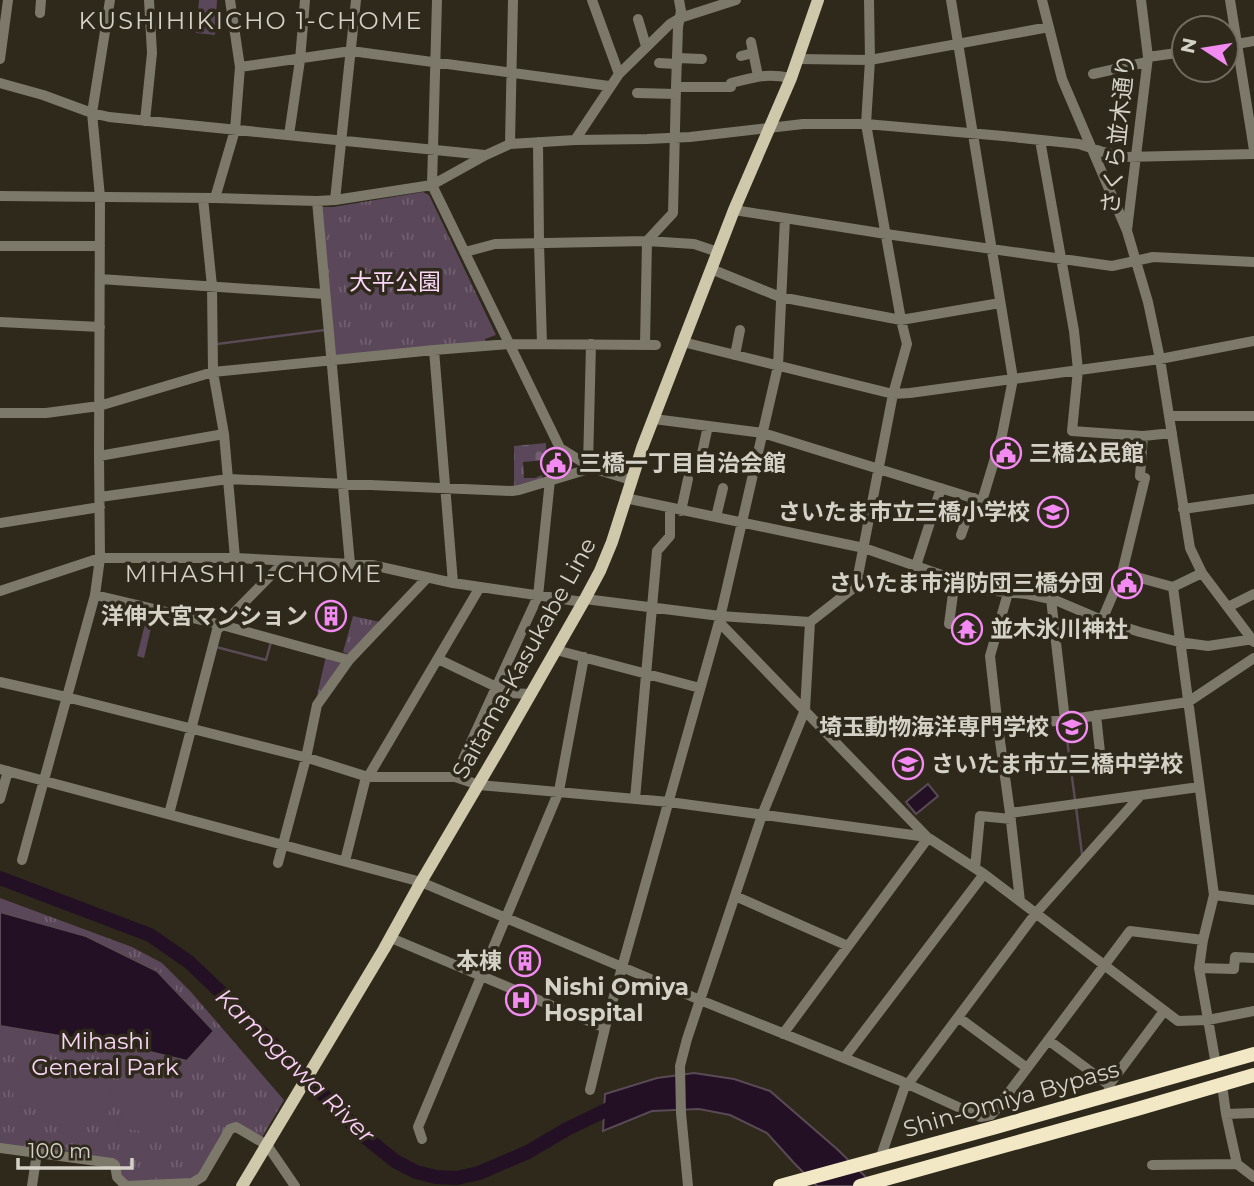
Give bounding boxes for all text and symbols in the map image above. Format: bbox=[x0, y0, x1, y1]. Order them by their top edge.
district label: KUSHIHIKICHO 1-CHOME bbox=[78, 6, 424, 35]
north arrow bbox=[1170, 14, 1240, 84]
text: N bbox=[1176, 36, 1202, 55]
street label: さくら並木通り bbox=[1096, 52, 1140, 216]
park label: 大平公園 bbox=[349, 268, 441, 296]
public building icon: 三橋公民館 bbox=[989, 436, 1023, 470]
place label: 三橋公民館 bbox=[1029, 439, 1144, 467]
public building icon: 三橋一丁目自治会館 bbox=[539, 446, 573, 480]
place label: 三橋一丁目自治会館 bbox=[579, 449, 786, 477]
school or university icon: さいたま市立三橋小学校 bbox=[1036, 495, 1070, 529]
place label: さいたま市立三橋小学校 bbox=[778, 498, 1030, 526]
street label: Saitama-Kasukabe Line bbox=[446, 533, 602, 783]
district label: MIHASHI 1-CHOME bbox=[125, 559, 383, 588]
public building icon: さいたま市消防団三橋分団 bbox=[1110, 566, 1144, 600]
place label: さいたま市消防団三橋分団 bbox=[829, 569, 1104, 597]
building icon: 洋伸大宮マンション bbox=[314, 599, 348, 633]
place label: 洋伸大宮マンション bbox=[101, 602, 308, 630]
temple icon: 並木氷川神社 bbox=[950, 612, 984, 646]
place label: 並木氷川神社 bbox=[990, 615, 1128, 643]
school or university icon: 埼玉動物海洋専門学校 bbox=[1055, 710, 1089, 744]
place label: 埼玉動物海洋専門学校 bbox=[819, 713, 1049, 741]
school or university icon: さいたま市立三橋中学校 bbox=[891, 747, 925, 781]
place label: さいたま市立三橋中学校 bbox=[931, 750, 1183, 778]
building icon: 本棟 bbox=[508, 944, 542, 978]
place label: 本棟 bbox=[456, 947, 502, 975]
place label: Nishi Omiya Hospital bbox=[544, 973, 689, 1027]
water label: Kamogawa River bbox=[210, 982, 382, 1150]
hospital icon: Nishi Omiya Hospital bbox=[504, 983, 538, 1017]
park label: Mihashi General Park bbox=[31, 1027, 179, 1081]
street label: Shin-Omiya Bypass bbox=[900, 1055, 1122, 1143]
scale bar bbox=[18, 1126, 131, 1170]
text: 100 m bbox=[28, 1138, 91, 1163]

